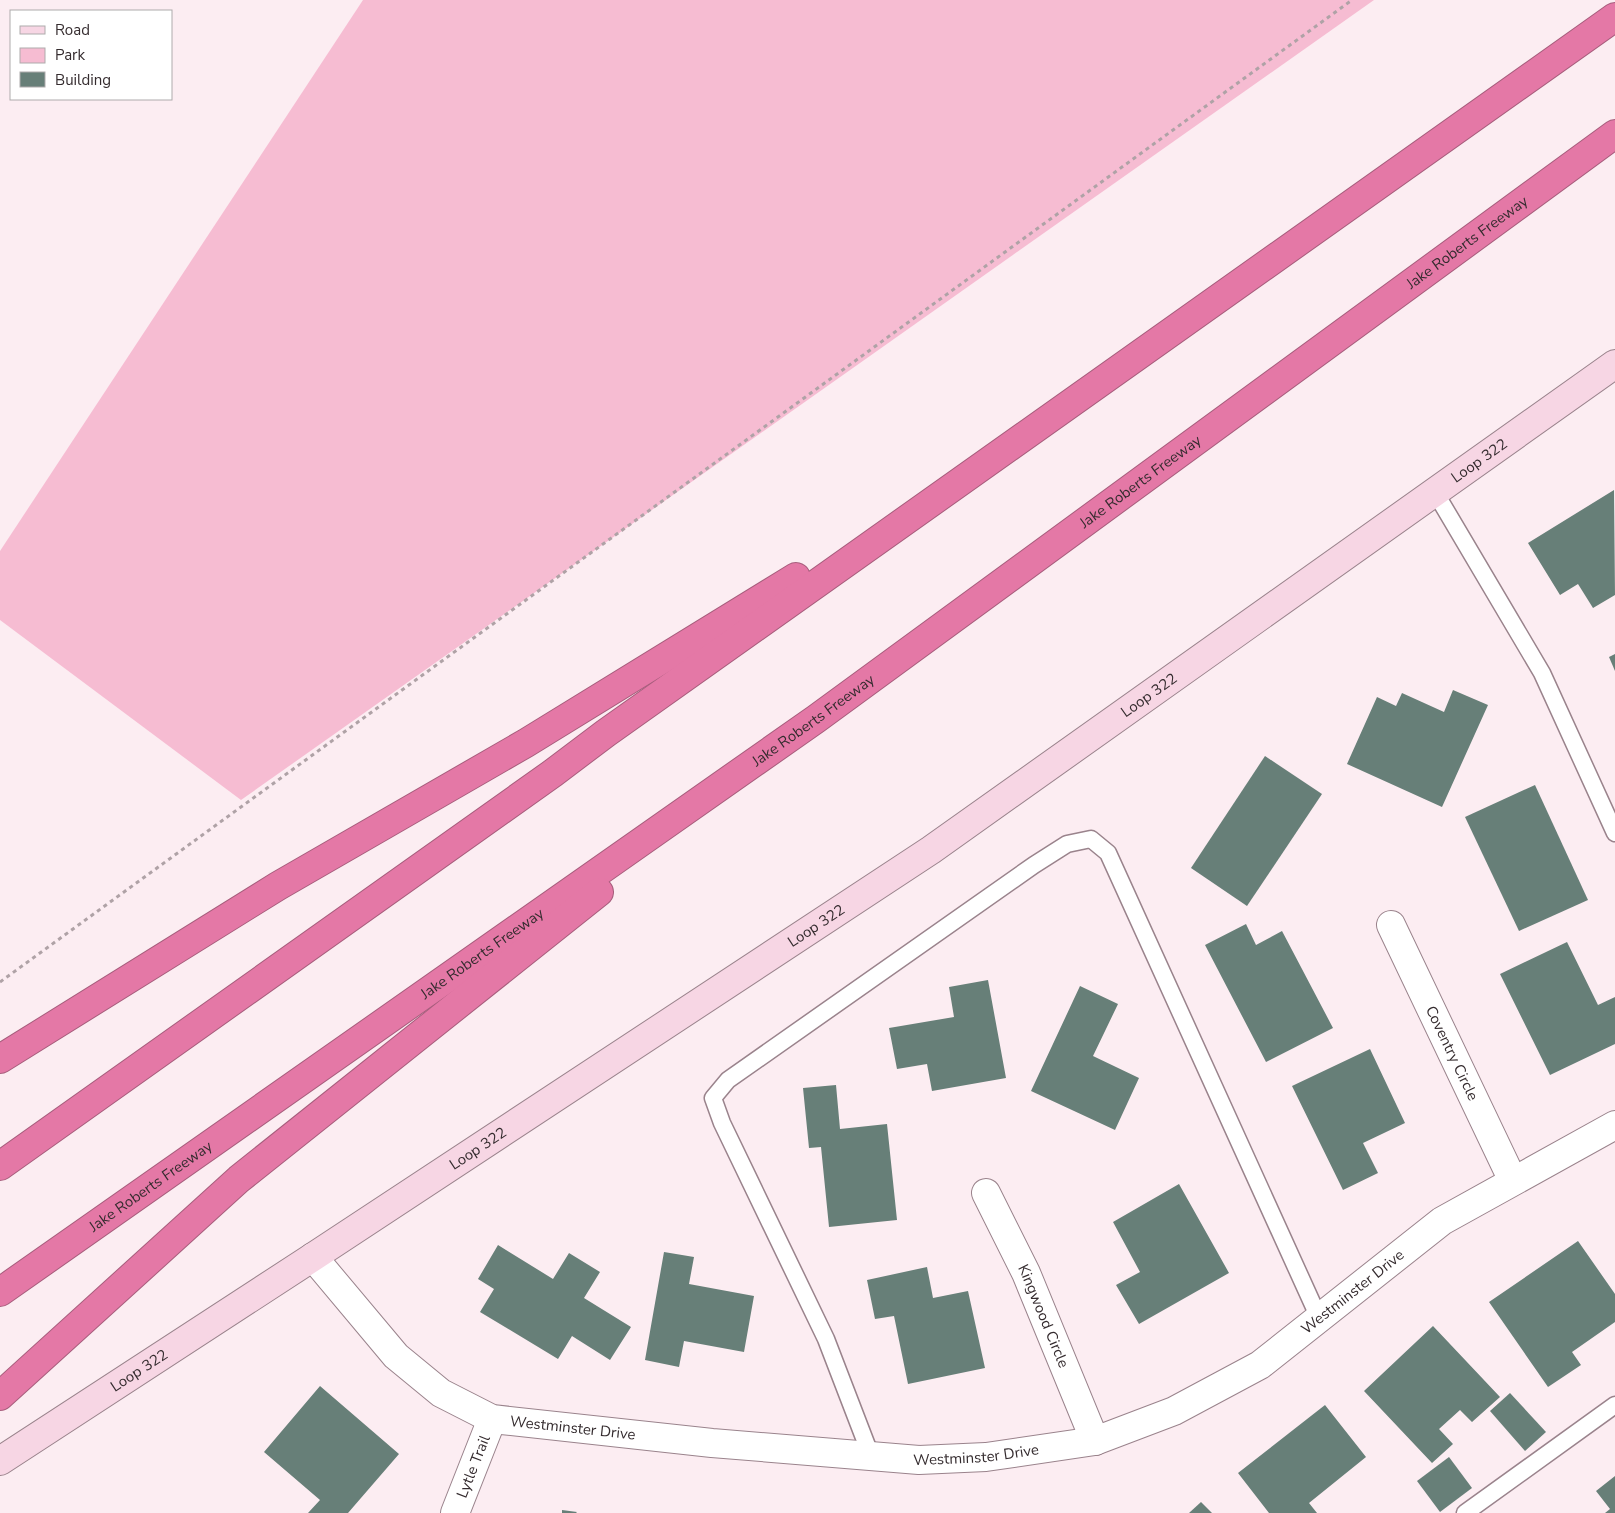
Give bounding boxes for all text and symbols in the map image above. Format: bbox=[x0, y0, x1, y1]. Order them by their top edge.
legend bbox=[10, 10, 172, 100]
text: Road bbox=[55, 20, 90, 40]
text: Park bbox=[55, 45, 85, 65]
text: Building bbox=[55, 70, 111, 90]
street label: Jake Roberts Freeway bbox=[1401, 191, 1532, 294]
street label: Jake Roberts Freeway bbox=[1075, 430, 1205, 533]
street label: Loop 322 bbox=[1447, 434, 1511, 487]
street label: Loop 322 bbox=[1117, 668, 1181, 722]
street label: Jake Roberts Freeway bbox=[747, 669, 879, 772]
street label: Loop 322 bbox=[784, 900, 848, 952]
street label: Jake Roberts Freeway bbox=[416, 903, 548, 1004]
street label: Coventry Circle bbox=[1421, 1002, 1483, 1104]
street label: Loop 322 bbox=[445, 1122, 510, 1175]
street label: Jake Roberts Freeway bbox=[84, 1136, 216, 1237]
street label: Westminster Drive bbox=[1297, 1245, 1408, 1339]
street label: Kingwood Circle bbox=[1013, 1261, 1074, 1371]
street label: Loop 322 bbox=[107, 1344, 172, 1396]
street label: Westminster Drive bbox=[509, 1411, 637, 1445]
street label: Lytle Trail bbox=[452, 1432, 495, 1501]
street label: Westminster Drive bbox=[913, 1439, 1040, 1470]

